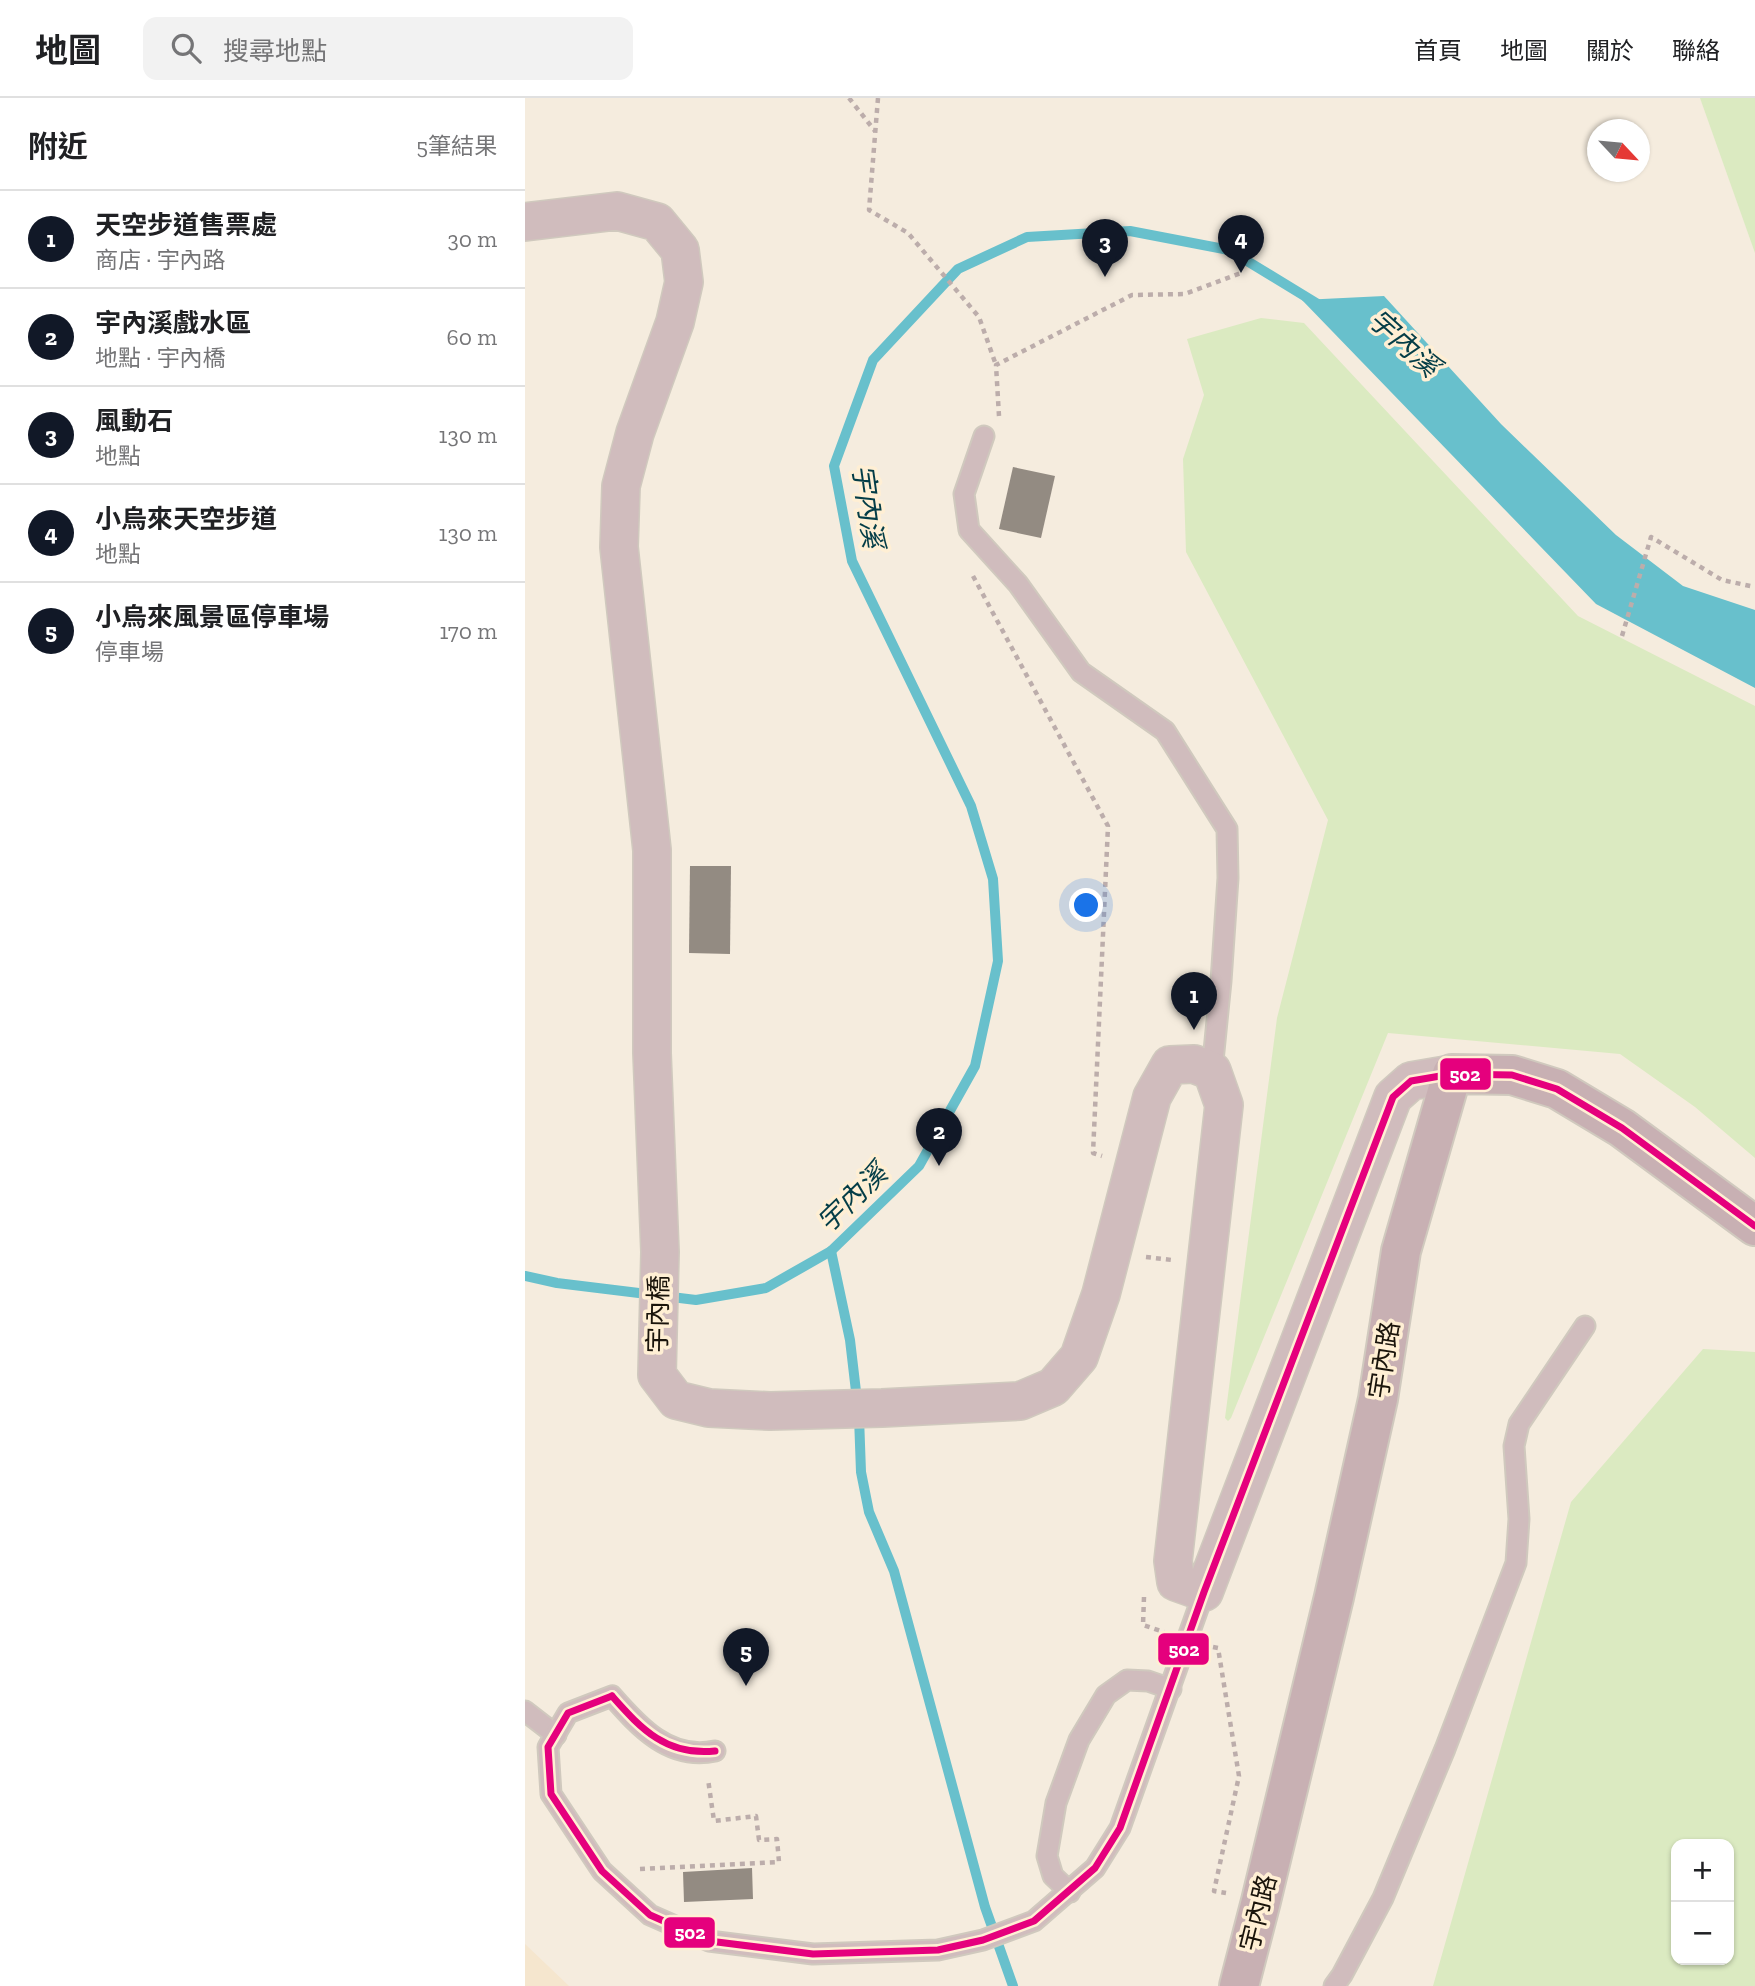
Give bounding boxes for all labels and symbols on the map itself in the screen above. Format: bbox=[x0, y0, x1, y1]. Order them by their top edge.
north arrow bbox=[1587, 119, 1650, 182]
pin: 4 bbox=[1218, 215, 1264, 273]
pin: 3 bbox=[1082, 219, 1128, 277]
water label: 宇內溪 bbox=[1362, 303, 1449, 386]
water label: 宇內溪 bbox=[846, 462, 891, 554]
your location bbox=[1069, 888, 1103, 922]
pin: 1 bbox=[1171, 972, 1217, 1030]
line badge: 502 bbox=[1439, 1057, 1492, 1091]
text: 502 bbox=[1449, 1063, 1481, 1086]
pin: 2 bbox=[916, 1108, 962, 1166]
water label: 宇內溪 bbox=[810, 1154, 897, 1239]
street label: 宇內橋 bbox=[641, 1275, 675, 1353]
street label: 宇內路 bbox=[1362, 1319, 1406, 1401]
pin: 5 bbox=[723, 1628, 769, 1686]
line badge: 502 bbox=[1157, 1632, 1210, 1666]
text: 502 bbox=[1168, 1638, 1200, 1661]
street label: 宇內路 bbox=[1233, 1871, 1283, 1955]
line badge: 502 bbox=[663, 1916, 716, 1949]
text: 502 bbox=[674, 1921, 706, 1944]

